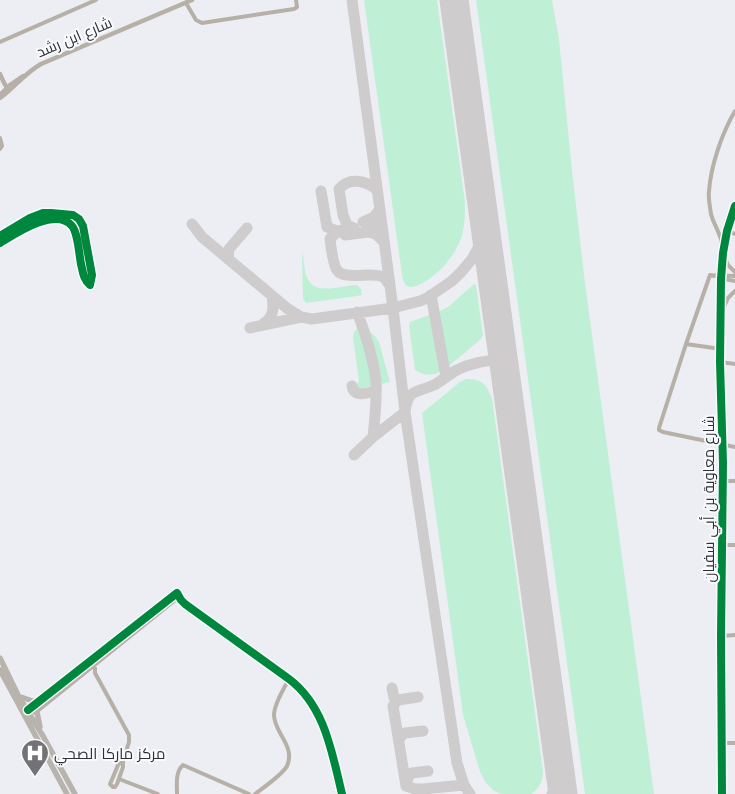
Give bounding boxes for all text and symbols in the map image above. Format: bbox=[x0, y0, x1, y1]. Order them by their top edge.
street label: شارع ابن رشد bbox=[34, 13, 115, 63]
street label: شارع معاوية بن أبي سفيان bbox=[699, 416, 721, 582]
hospital icon: مركز ماركا الصحي bbox=[20, 738, 50, 777]
place label: مركز ماركا الصحي bbox=[54, 745, 165, 766]

